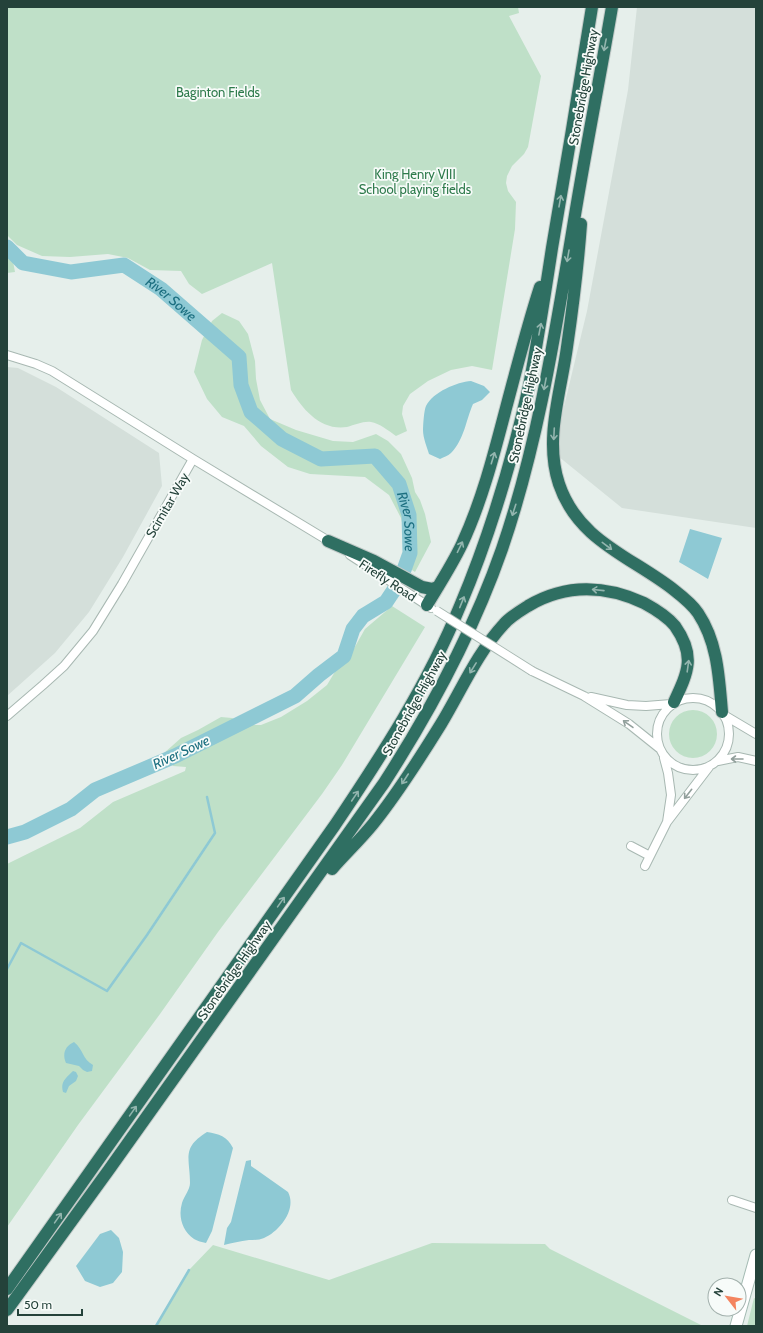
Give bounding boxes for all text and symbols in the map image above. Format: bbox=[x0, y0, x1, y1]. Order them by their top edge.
street label: Stonebridge Highway bbox=[565, 27, 601, 146]
one-way arrow bbox=[601, 38, 609, 51]
park label: Baginton Fields bbox=[176, 84, 261, 100]
park label: King Henry VIII School playing fields bbox=[359, 166, 472, 197]
one-way arrow bbox=[557, 195, 565, 208]
one-way arrow bbox=[564, 249, 572, 262]
water label: River Sowe bbox=[142, 272, 201, 325]
one-way arrow bbox=[536, 323, 544, 336]
street label: Stonebridge Highway bbox=[505, 346, 545, 464]
one-way arrow bbox=[541, 377, 549, 390]
one-way arrow bbox=[550, 427, 557, 440]
one-way arrow bbox=[490, 452, 497, 465]
street label: Scimitar Way bbox=[142, 469, 192, 540]
water label: River Sowe bbox=[393, 489, 419, 552]
one-way arrow bbox=[510, 504, 517, 517]
one-way arrow bbox=[457, 541, 464, 553]
one-way arrow bbox=[601, 541, 612, 550]
street label: Firefly Road bbox=[356, 556, 420, 604]
one-way arrow bbox=[592, 586, 605, 594]
one-way arrow bbox=[459, 596, 466, 608]
street label: Stonebridge Highway bbox=[379, 647, 450, 758]
one-way arrow bbox=[684, 660, 692, 673]
one-way arrow bbox=[468, 662, 476, 674]
one-way arrow bbox=[623, 720, 634, 728]
water label: River Sowe bbox=[150, 731, 213, 773]
one-way arrow bbox=[731, 755, 744, 763]
one-way arrow bbox=[401, 773, 409, 784]
one-way arrow bbox=[684, 789, 692, 800]
one-way arrow bbox=[351, 791, 359, 802]
one-way arrow bbox=[277, 897, 285, 908]
street label: Stonebridge Highway bbox=[194, 917, 274, 1023]
one-way arrow bbox=[129, 1106, 137, 1117]
one-way arrow bbox=[54, 1212, 62, 1223]
north arrow bbox=[707, 1277, 747, 1317]
text: N bbox=[710, 1285, 726, 1299]
scale bar bbox=[18, 1291, 82, 1317]
text: 50 m bbox=[24, 1297, 52, 1312]

